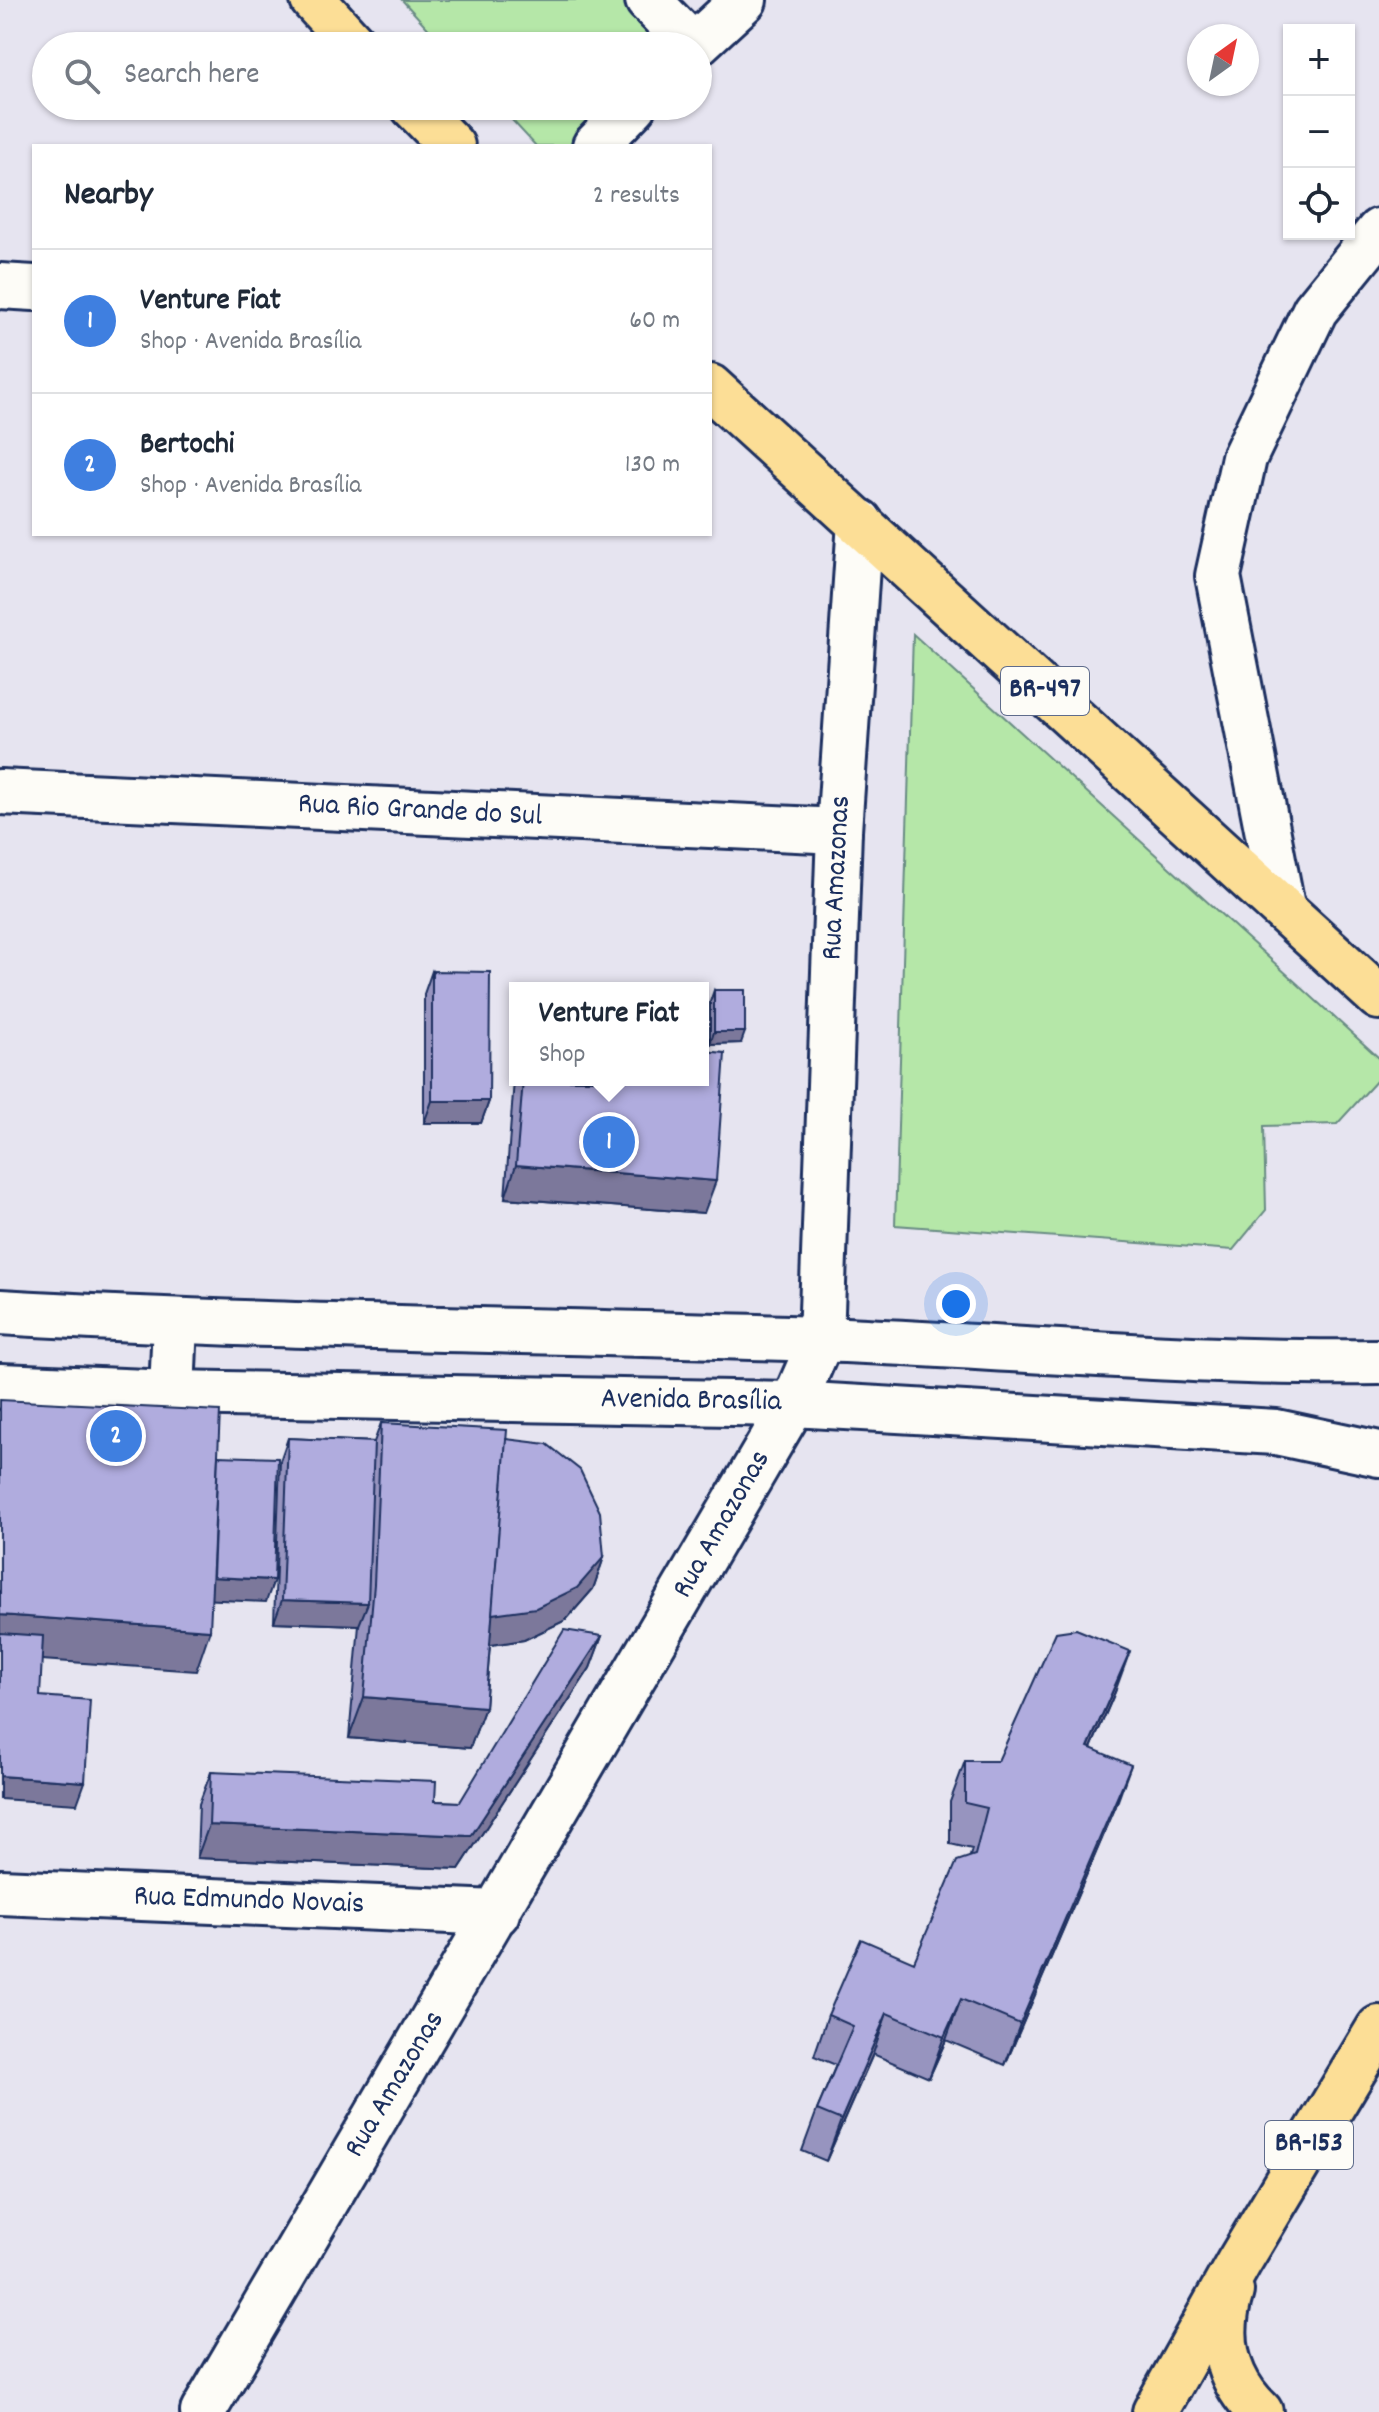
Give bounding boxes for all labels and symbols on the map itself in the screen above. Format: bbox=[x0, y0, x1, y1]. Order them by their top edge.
north arrow bbox=[1187, 24, 1259, 96]
road number: BR-497 bbox=[1001, 667, 1089, 715]
street label: Rua Rio Grande do Sul bbox=[297, 784, 543, 840]
street label: Rua Amazonas bbox=[812, 795, 864, 961]
pin: 1 bbox=[583, 1112, 635, 1172]
your location bbox=[936, 1284, 976, 1324]
street label: Avenida Brasília bbox=[600, 1379, 783, 1425]
pin: 2 bbox=[90, 1406, 142, 1466]
street label: Rua Amazonas bbox=[663, 1443, 783, 1607]
street label: Rua Edmundo Novais bbox=[133, 1876, 365, 1928]
street label: Rua Amazonas bbox=[335, 2003, 457, 2167]
road number: BR-153 bbox=[1265, 2121, 1353, 2169]

